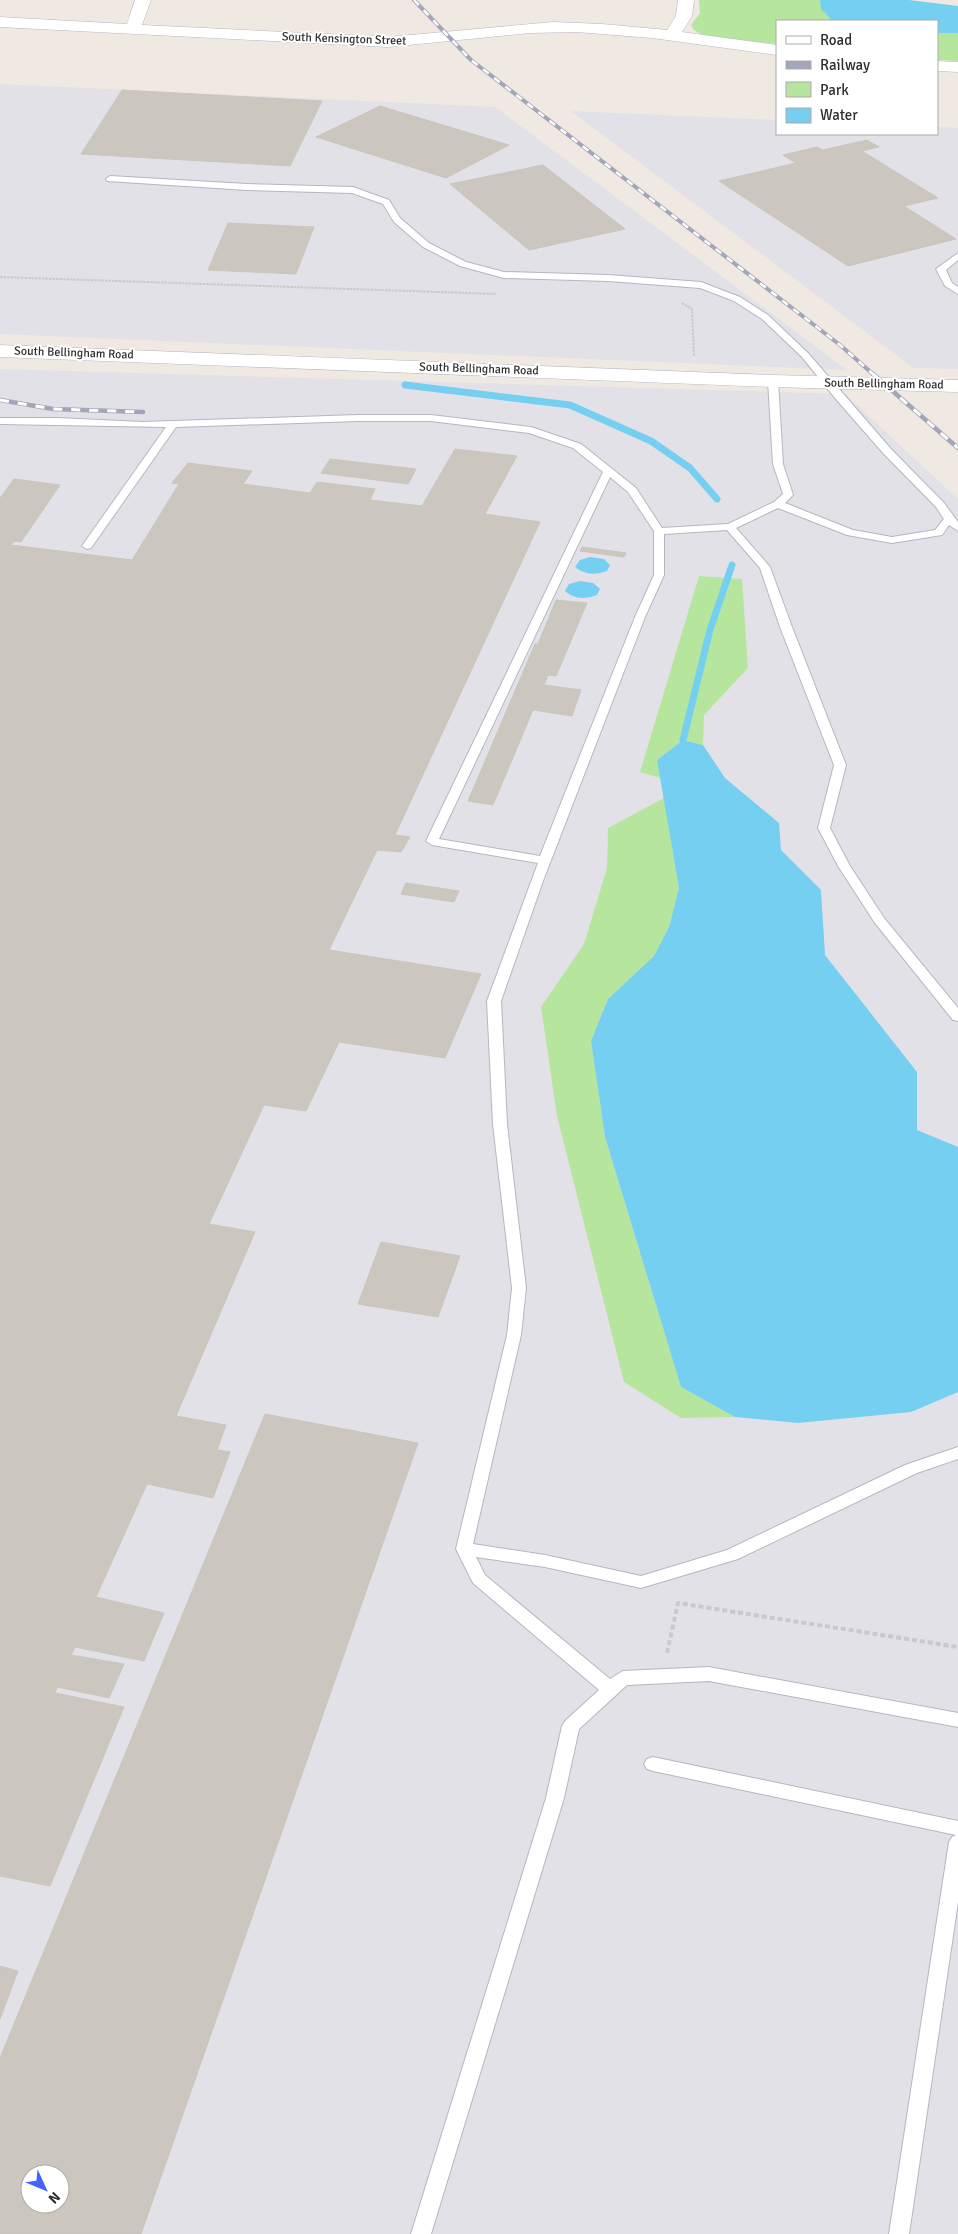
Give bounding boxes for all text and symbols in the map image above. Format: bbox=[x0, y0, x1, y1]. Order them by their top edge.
legend bbox=[776, 20, 938, 135]
street label: South Kensington Street bbox=[282, 29, 406, 49]
text: Road bbox=[820, 31, 852, 49]
text: Railway bbox=[820, 56, 870, 74]
text: Park bbox=[820, 81, 849, 99]
text: Water bbox=[820, 106, 858, 124]
street label: South Bellingham Road bbox=[14, 343, 134, 363]
street label: South Bellingham Road bbox=[419, 359, 539, 379]
street label: South Bellingham Road bbox=[824, 375, 944, 393]
north arrow bbox=[20, 2164, 70, 2214]
text: N bbox=[44, 2188, 63, 2207]

